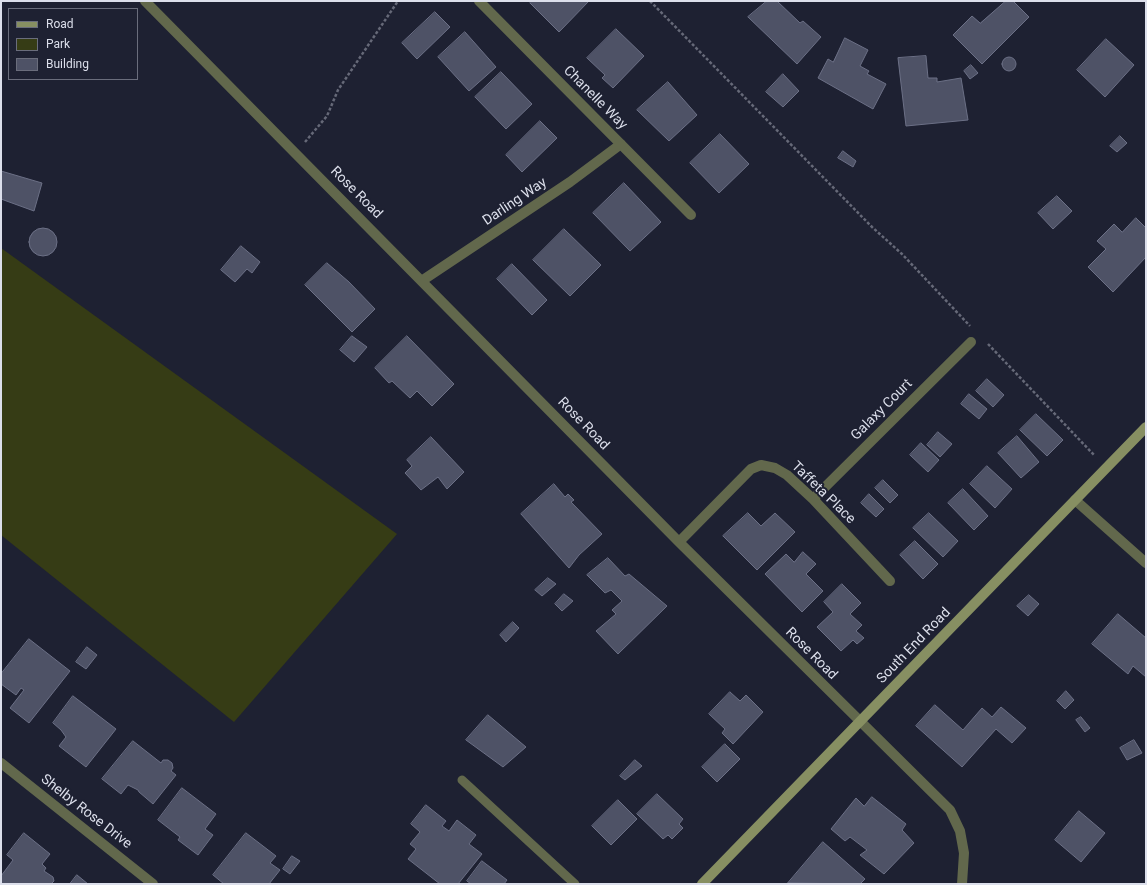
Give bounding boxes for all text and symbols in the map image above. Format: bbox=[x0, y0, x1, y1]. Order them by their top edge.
legend bbox=[8, 8, 138, 80]
text: Road bbox=[46, 17, 74, 31]
text: Park bbox=[46, 37, 70, 51]
text: Building bbox=[46, 57, 89, 71]
street label: Chanelle Way bbox=[559, 62, 631, 134]
street label: Rose Road bbox=[326, 163, 386, 223]
street label: Darling Way bbox=[480, 174, 550, 230]
street label: Galaxy Court bbox=[848, 376, 916, 444]
street label: Rose Road bbox=[554, 394, 612, 454]
street label: Taffeta Place bbox=[788, 458, 858, 528]
street label: South End Road bbox=[874, 605, 954, 687]
street label: Rose Road bbox=[781, 624, 841, 684]
street label: Shelby Rose Drive bbox=[37, 771, 135, 853]

